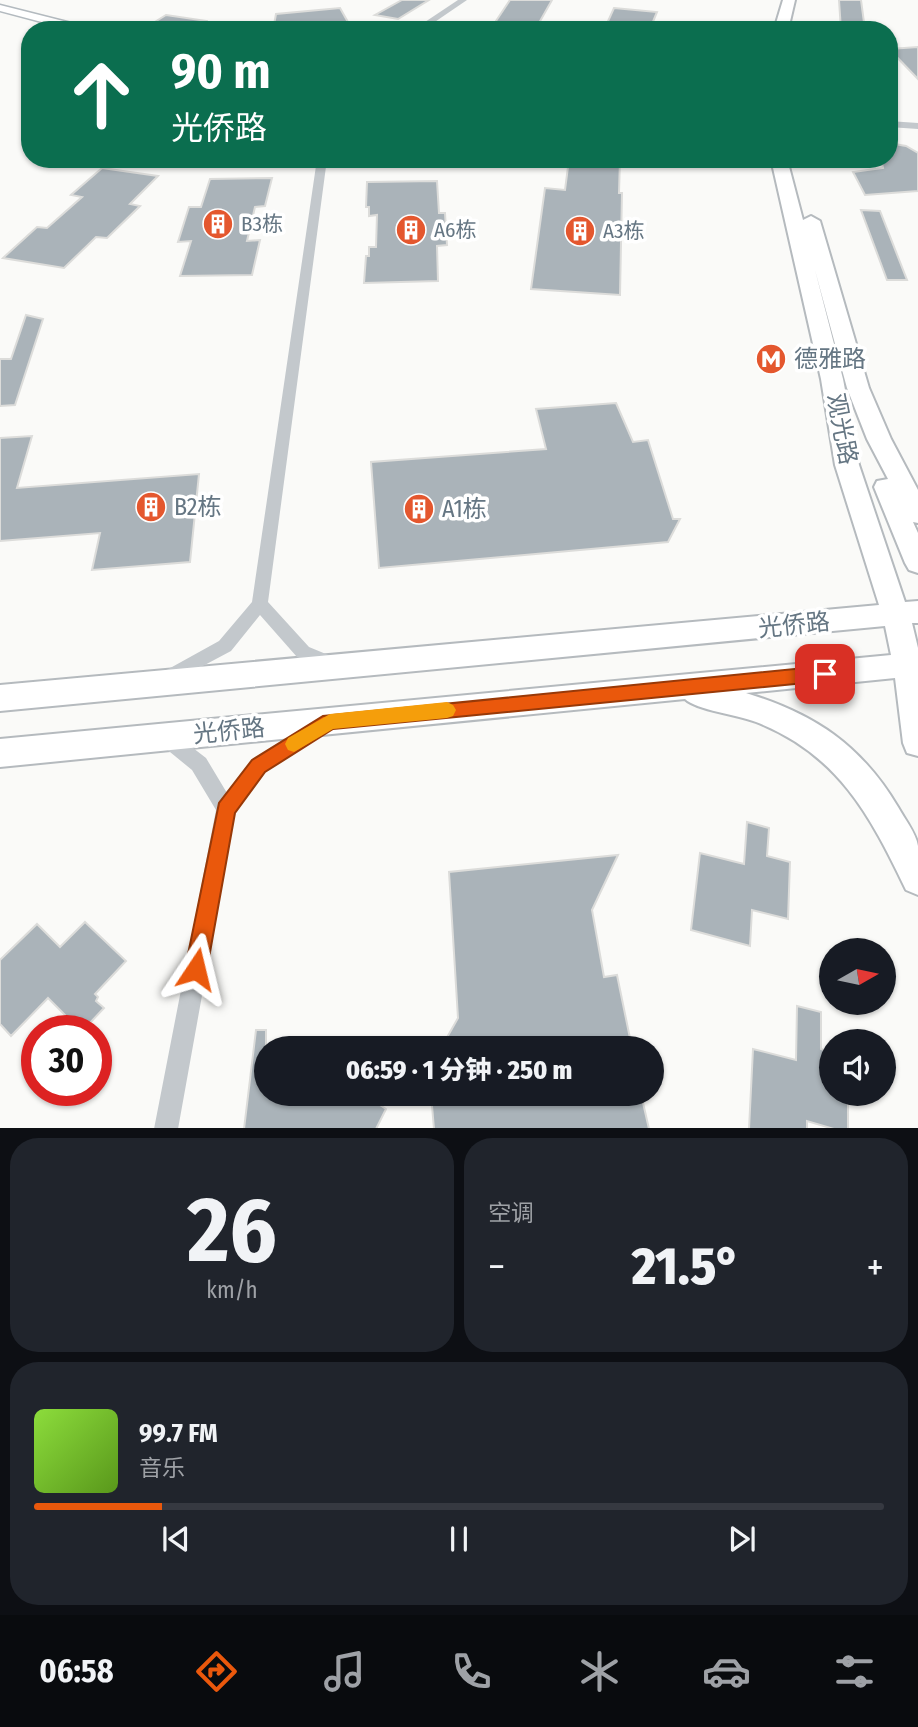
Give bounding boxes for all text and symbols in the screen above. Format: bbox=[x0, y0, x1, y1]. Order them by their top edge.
text: 90 m bbox=[171, 42, 271, 101]
icon: ahead bbox=[56, 49, 147, 140]
text: 光侨路 bbox=[171, 109, 267, 147]
building icon: B3栋 bbox=[201, 207, 235, 241]
place label: B3栋 bbox=[241, 211, 283, 237]
building icon: A6栋 bbox=[394, 213, 428, 247]
building icon: A3栋 bbox=[563, 214, 597, 248]
place label: A6栋 bbox=[434, 217, 476, 243]
place label: A3栋 bbox=[603, 218, 645, 244]
metro station icon: 德雅路 bbox=[754, 342, 788, 376]
place label: 德雅路 bbox=[794, 345, 866, 373]
street label: 观光路 bbox=[821, 391, 863, 467]
building icon: B2栋 bbox=[134, 490, 168, 524]
building icon: A1栋 bbox=[402, 492, 436, 526]
place label: B2栋 bbox=[174, 493, 221, 521]
place label: A1栋 bbox=[442, 495, 487, 523]
street label: 光侨路 bbox=[757, 607, 831, 643]
pin bbox=[795, 644, 855, 704]
icon: arrive bbox=[806, 655, 844, 693]
street label: 光侨路 bbox=[192, 713, 266, 749]
position arrow bbox=[159, 932, 233, 1006]
north arrow bbox=[819, 938, 896, 1015]
map controls bbox=[819, 938, 896, 1106]
speed limit sign: 30 bbox=[21, 1015, 112, 1106]
button: sound bbox=[819, 1029, 896, 1106]
text: 06:59 · 1 分钟 · 250 m bbox=[346, 1055, 572, 1086]
text: 26 bbox=[187, 1176, 277, 1285]
text: 空调 bbox=[488, 1199, 534, 1227]
text: 21.5° bbox=[632, 1235, 740, 1298]
text: − bbox=[488, 1244, 505, 1290]
text: + bbox=[867, 1244, 884, 1290]
text: km/h bbox=[206, 1276, 258, 1304]
text: 99.7 FM bbox=[139, 1418, 218, 1449]
text: 音乐 bbox=[139, 1454, 185, 1482]
icon: previous bbox=[157, 1520, 195, 1558]
icon: pause bbox=[440, 1520, 478, 1558]
icon: next bbox=[723, 1520, 761, 1558]
icon: directions bbox=[192, 1647, 241, 1696]
icon: music bbox=[320, 1647, 369, 1696]
icon: phone bbox=[447, 1647, 496, 1696]
icon: climate bbox=[575, 1647, 624, 1696]
icon: car bbox=[702, 1647, 751, 1696]
icon: filters bbox=[830, 1647, 879, 1696]
text: 06:58 bbox=[39, 1652, 114, 1690]

